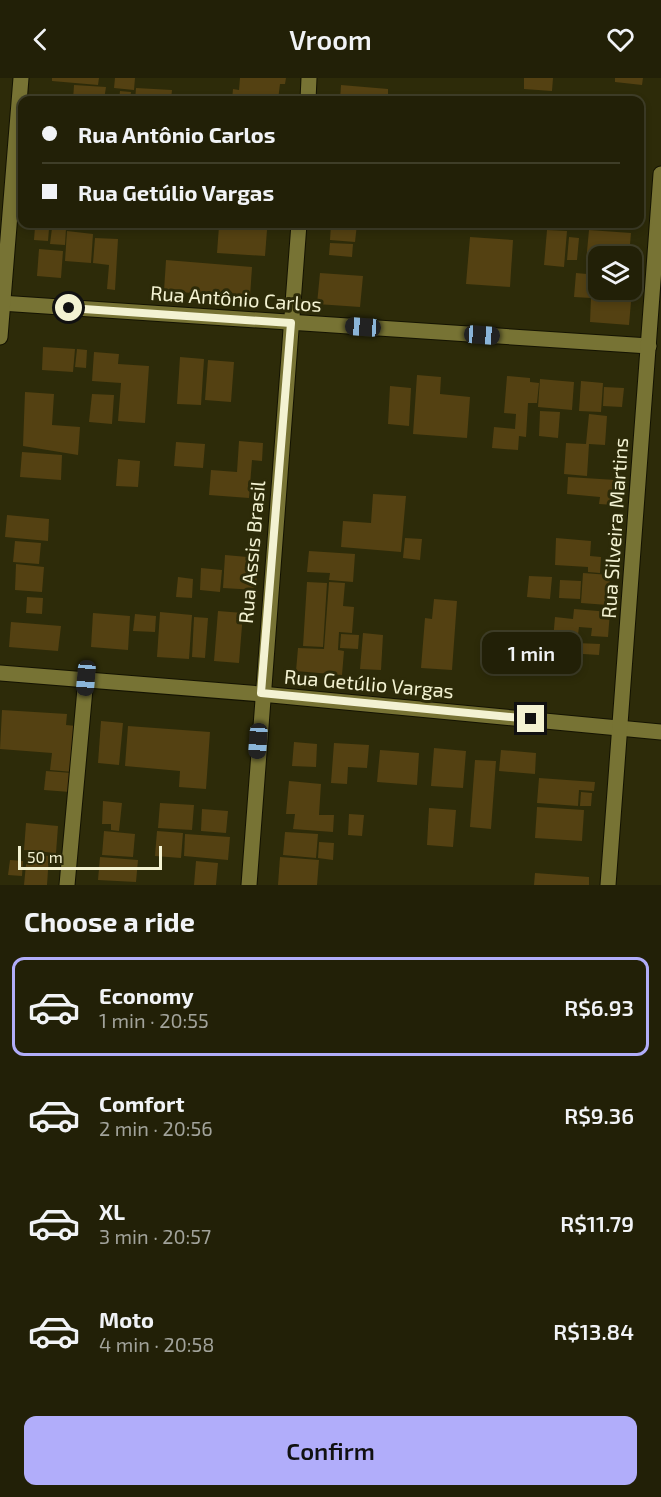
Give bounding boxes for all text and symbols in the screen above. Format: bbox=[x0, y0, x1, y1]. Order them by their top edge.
icon: back bbox=[24, 23, 57, 56]
text: Vroom bbox=[289, 23, 372, 55]
icon: heart bbox=[604, 23, 637, 56]
text: Rua Antônio Carlos bbox=[78, 121, 275, 147]
text: Rua Getúlio Vargas bbox=[78, 179, 274, 205]
map controls bbox=[588, 246, 642, 300]
button: layers bbox=[588, 246, 642, 300]
street label: Rua Antônio Carlos bbox=[149, 280, 323, 316]
route start bbox=[55, 294, 82, 321]
car bbox=[344, 317, 382, 337]
car bbox=[463, 325, 501, 345]
street label: Rua Silveira Martins bbox=[596, 437, 632, 619]
street label: Rua Assis Brasil bbox=[233, 479, 269, 625]
callout: 1 min bbox=[482, 632, 580, 674]
text: 1 min bbox=[508, 641, 555, 665]
car bbox=[75, 659, 97, 697]
street label: Rua Getúlio Vargas bbox=[283, 664, 455, 702]
route end bbox=[517, 705, 544, 732]
car bbox=[248, 722, 268, 760]
scale bar bbox=[18, 843, 162, 870]
text: 50 m bbox=[27, 847, 63, 866]
text: Choose a ride bbox=[24, 905, 195, 937]
icon: car bbox=[27, 980, 81, 1034]
text: Economy bbox=[99, 982, 194, 1008]
text: R$6.93 bbox=[564, 994, 634, 1020]
text: 1 min · 20:55 bbox=[99, 1008, 209, 1032]
icon: car bbox=[27, 1088, 81, 1142]
text: Comfort bbox=[99, 1090, 184, 1116]
text: R$9.36 bbox=[564, 1102, 634, 1128]
text: 2 min · 20:56 bbox=[99, 1116, 213, 1140]
icon: car bbox=[27, 1196, 81, 1250]
text: XL bbox=[99, 1198, 125, 1224]
text: R$11.79 bbox=[560, 1210, 634, 1236]
text: 3 min · 20:57 bbox=[99, 1224, 211, 1248]
icon: car bbox=[27, 1304, 81, 1358]
text: Moto bbox=[99, 1306, 154, 1332]
text: R$13.84 bbox=[553, 1318, 634, 1344]
text: 4 min · 20:58 bbox=[99, 1332, 214, 1356]
button: Confirm bbox=[24, 1416, 637, 1485]

